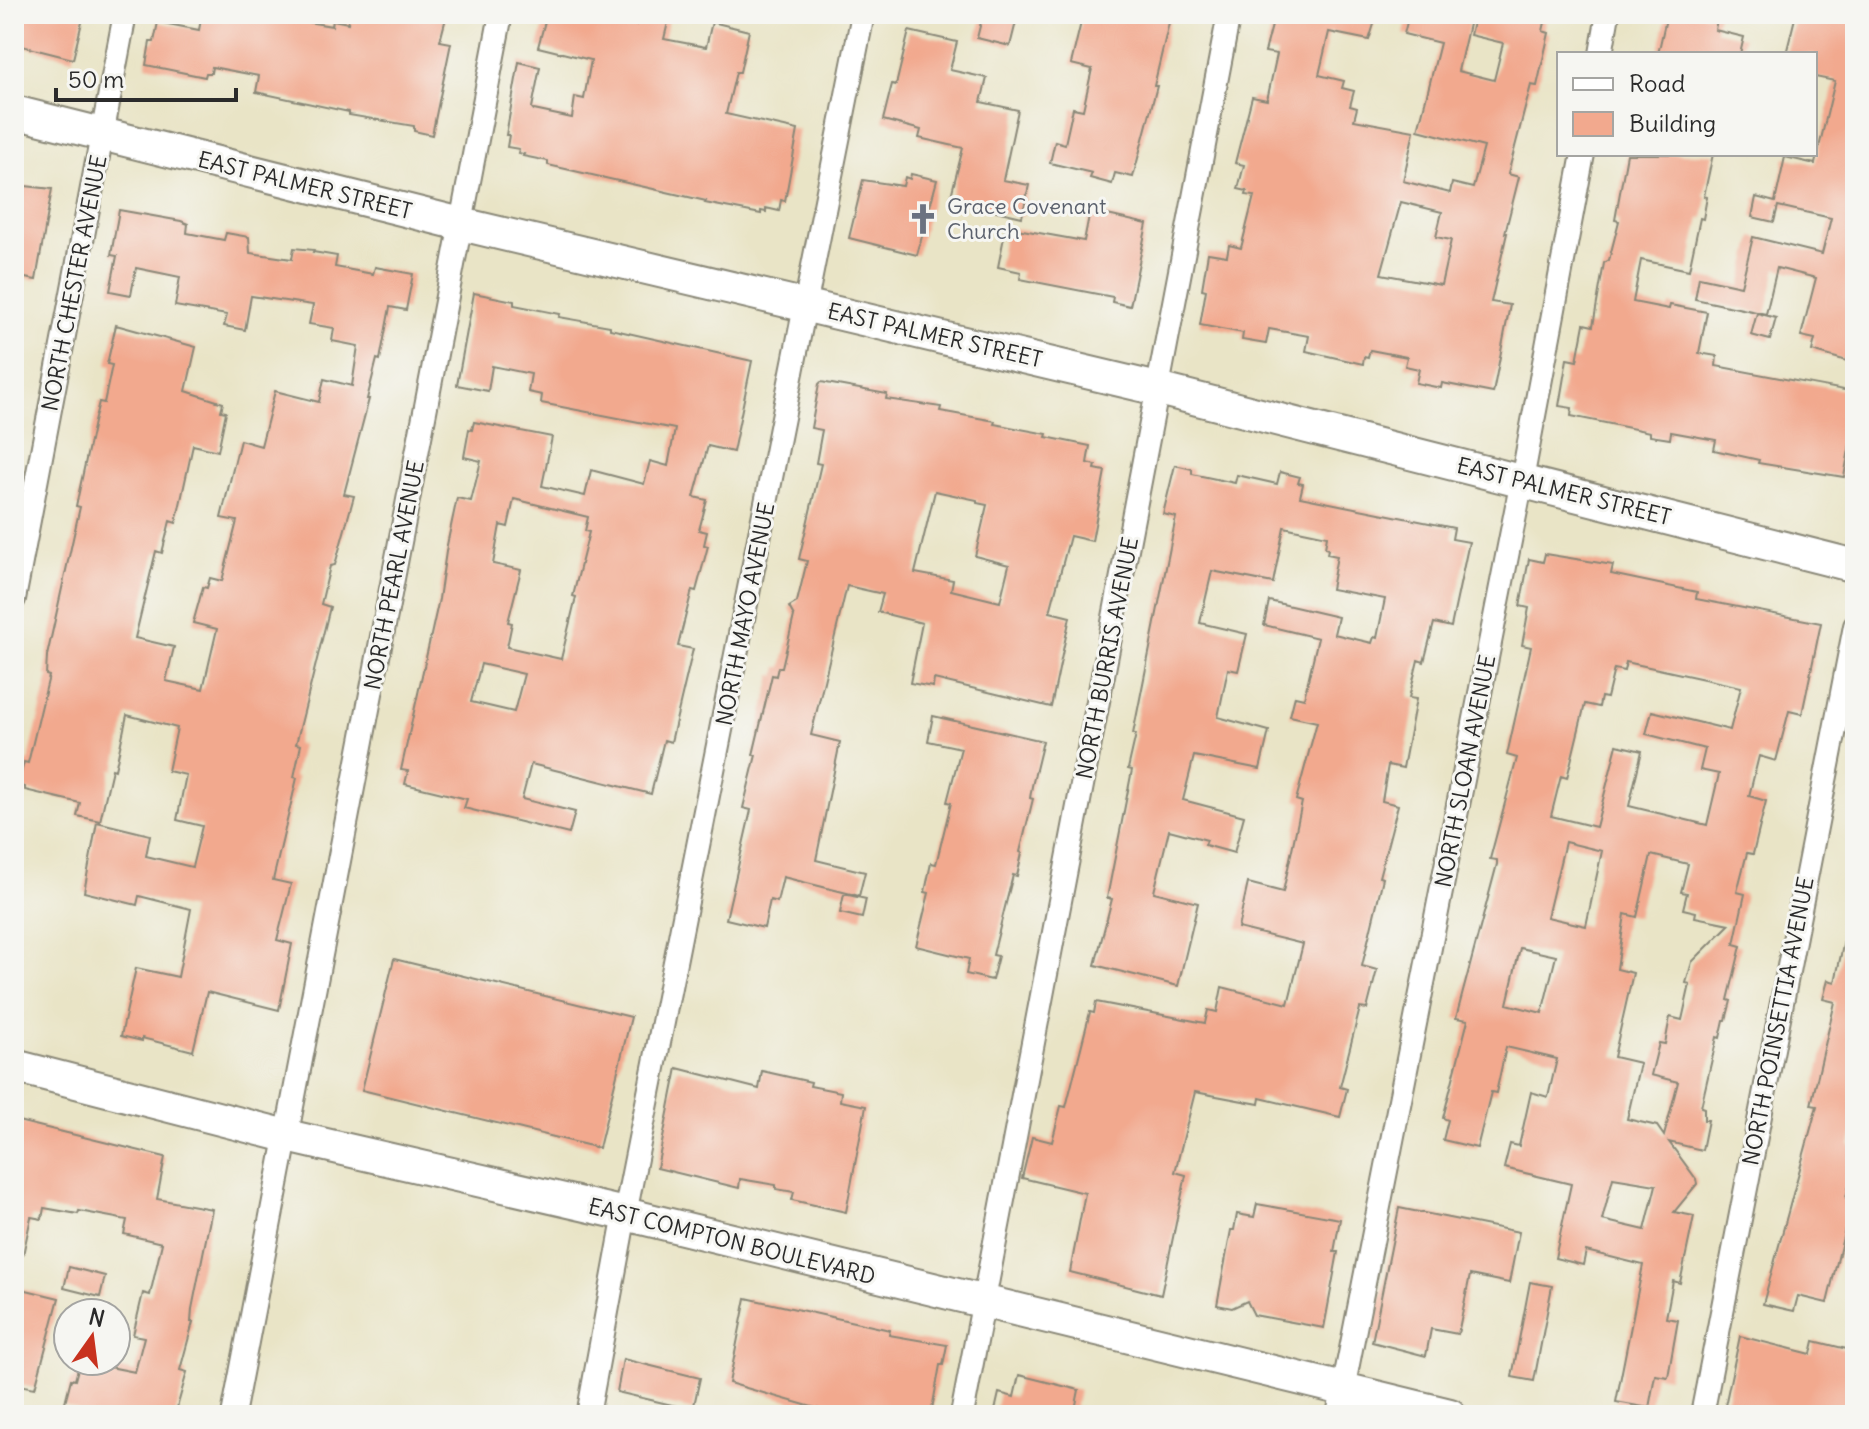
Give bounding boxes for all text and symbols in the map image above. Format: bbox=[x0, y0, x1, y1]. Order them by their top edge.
scale bar bbox=[56, 52, 236, 102]
legend bbox=[1557, 52, 1817, 156]
text: 50 m bbox=[68, 64, 124, 94]
text: Road bbox=[1629, 68, 1685, 98]
text: Building bbox=[1629, 108, 1716, 138]
street label: EAST PALMER STREET bbox=[195, 145, 415, 225]
street label: NORTH CHESTER AVENUE bbox=[35, 153, 113, 413]
place label: Grace Covenant Church bbox=[947, 192, 1106, 245]
church icon: Grace Covenant Church bbox=[906, 202, 940, 236]
street label: EAST PALMER STREET bbox=[825, 297, 1045, 373]
street label: EAST PALMER STREET bbox=[1454, 451, 1674, 531]
street label: NORTH PEARL AVENUE bbox=[358, 458, 430, 692]
street label: NORTH MAYO AVENUE bbox=[710, 500, 780, 728]
street label: NORTH BURRIS AVENUE bbox=[1070, 535, 1144, 781]
street label: NORTH SLOAN AVENUE bbox=[1429, 652, 1501, 890]
street label: NORTH POINSETTIA AVENUE bbox=[1736, 874, 1820, 1168]
street label: EAST COMPTON BOULEVARD bbox=[586, 1192, 878, 1290]
north arrow bbox=[52, 1297, 132, 1377]
text: N bbox=[86, 1302, 108, 1333]

